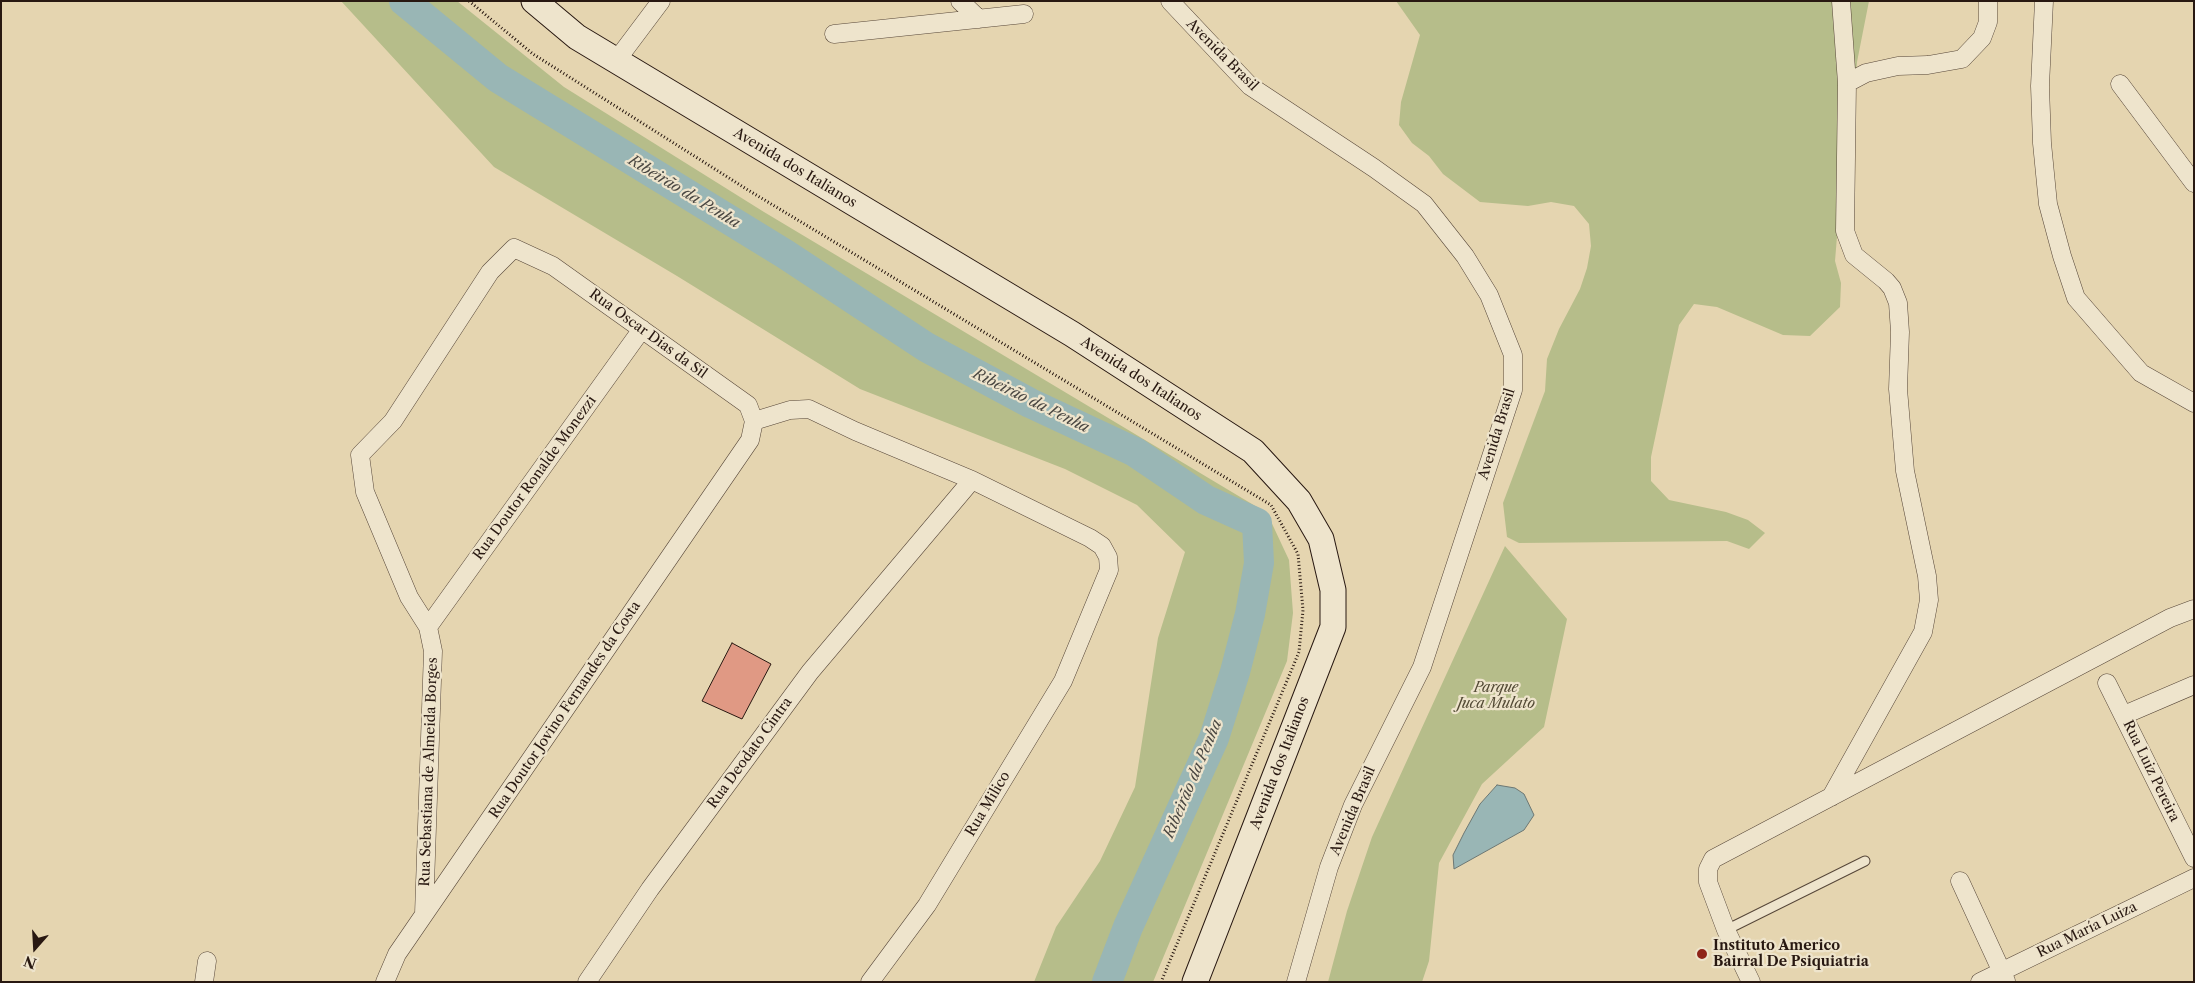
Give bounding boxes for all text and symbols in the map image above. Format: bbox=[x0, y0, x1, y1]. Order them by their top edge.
street label: Avenida Brasil bbox=[1183, 16, 1261, 94]
street label: Avenida dos Italianos bbox=[730, 125, 860, 211]
water label: Ribeirão da Penha bbox=[625, 152, 743, 232]
street label: Rua Oscar Dias da Sil bbox=[586, 286, 710, 382]
street label: Avenida dos Italianos bbox=[1077, 334, 1205, 424]
water label: Ribeirão da Penha bbox=[970, 365, 1092, 437]
street label: Avenida Brasil bbox=[1475, 386, 1519, 482]
street label: Rua Doutor Ronalde Monezzi bbox=[470, 393, 600, 563]
street label: Rua Doutor Jovino Fernandes da Costa bbox=[486, 598, 644, 822]
street label: Rua Sebastiana de Almeida Borges bbox=[417, 657, 441, 887]
park label: Parque Juca Mulato bbox=[1457, 680, 1535, 712]
street label: Rua Deodato Cintra bbox=[704, 694, 796, 812]
street label: Avenida dos Italianos bbox=[1247, 694, 1313, 832]
water label: Ribeirão da Penha bbox=[1160, 717, 1226, 841]
street label: Rua Luiz Pereira bbox=[2119, 718, 2183, 824]
street label: Avenida Brasil bbox=[1327, 764, 1379, 858]
street label: Rua Milico bbox=[962, 769, 1014, 839]
street label: Rua María Luiza bbox=[2034, 898, 2140, 962]
north arrow bbox=[10, 923, 60, 973]
place label: Instituto Americo Bairral De Psiquiatria bbox=[1713, 938, 1869, 970]
marker: Instituto Americo Bairral De Psiquiatria bbox=[1695, 947, 1709, 961]
text: N bbox=[21, 952, 39, 973]

